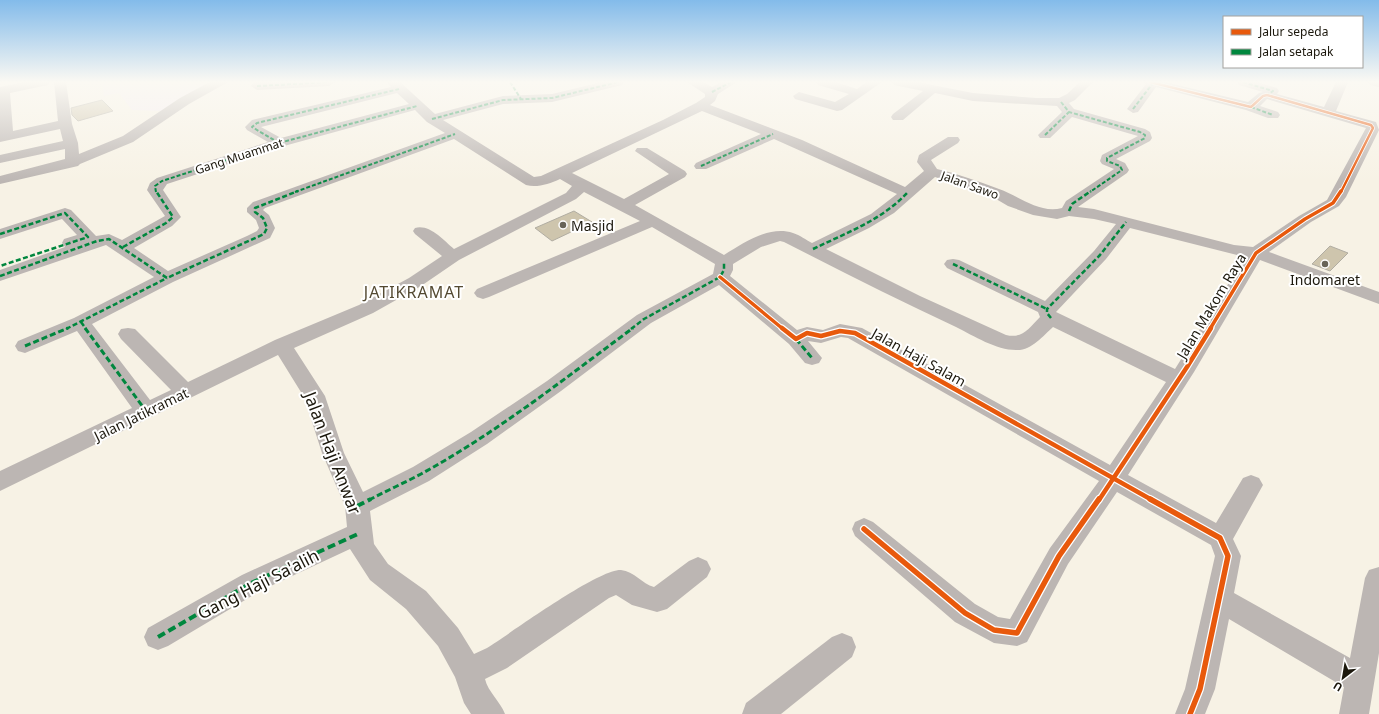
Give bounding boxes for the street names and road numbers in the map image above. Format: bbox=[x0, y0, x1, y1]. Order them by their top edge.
street label: Gang Muammat bbox=[193, 134, 286, 178]
street label: Jalan Sawo bbox=[938, 166, 1001, 203]
street label: Jalan Makom Raya bbox=[1171, 250, 1250, 364]
street label: Jalan Haji Salam bbox=[867, 322, 969, 391]
street label: Jalan Jatikramat bbox=[89, 383, 191, 446]
street label: Jalan Haji Anwar bbox=[298, 386, 367, 518]
street label: Gang Haji Sa'alih bbox=[193, 543, 323, 625]

